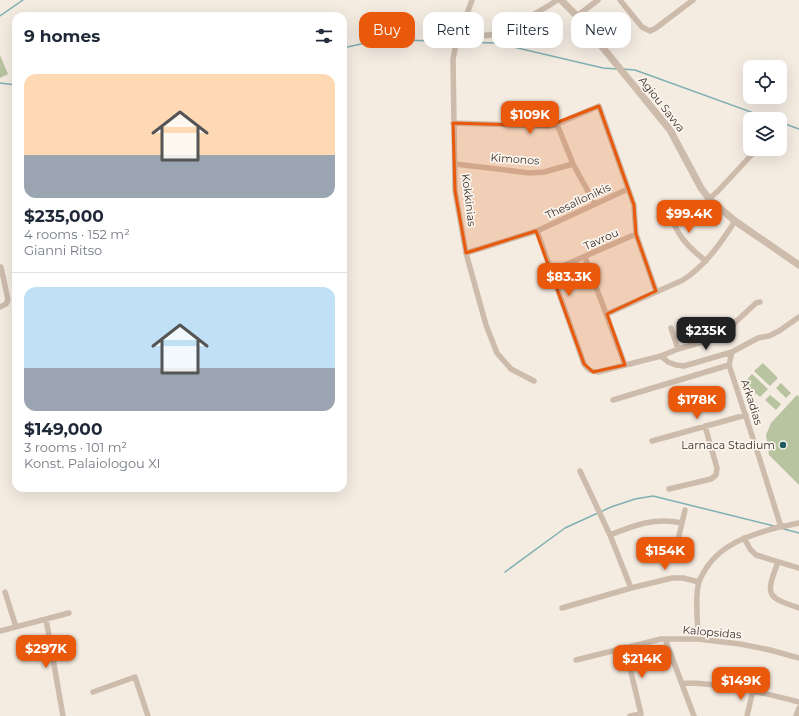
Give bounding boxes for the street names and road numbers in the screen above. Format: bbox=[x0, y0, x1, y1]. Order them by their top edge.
street label: Agiou Savva bbox=[636, 73, 688, 135]
street label: Kimonos bbox=[490, 150, 541, 168]
street label: Kokkinias bbox=[459, 173, 479, 228]
street label: Thesallonikis bbox=[543, 180, 613, 222]
street label: Tavrou bbox=[581, 225, 621, 253]
street label: Arkadias bbox=[738, 377, 766, 427]
street label: Kalopsidas bbox=[682, 622, 743, 642]

